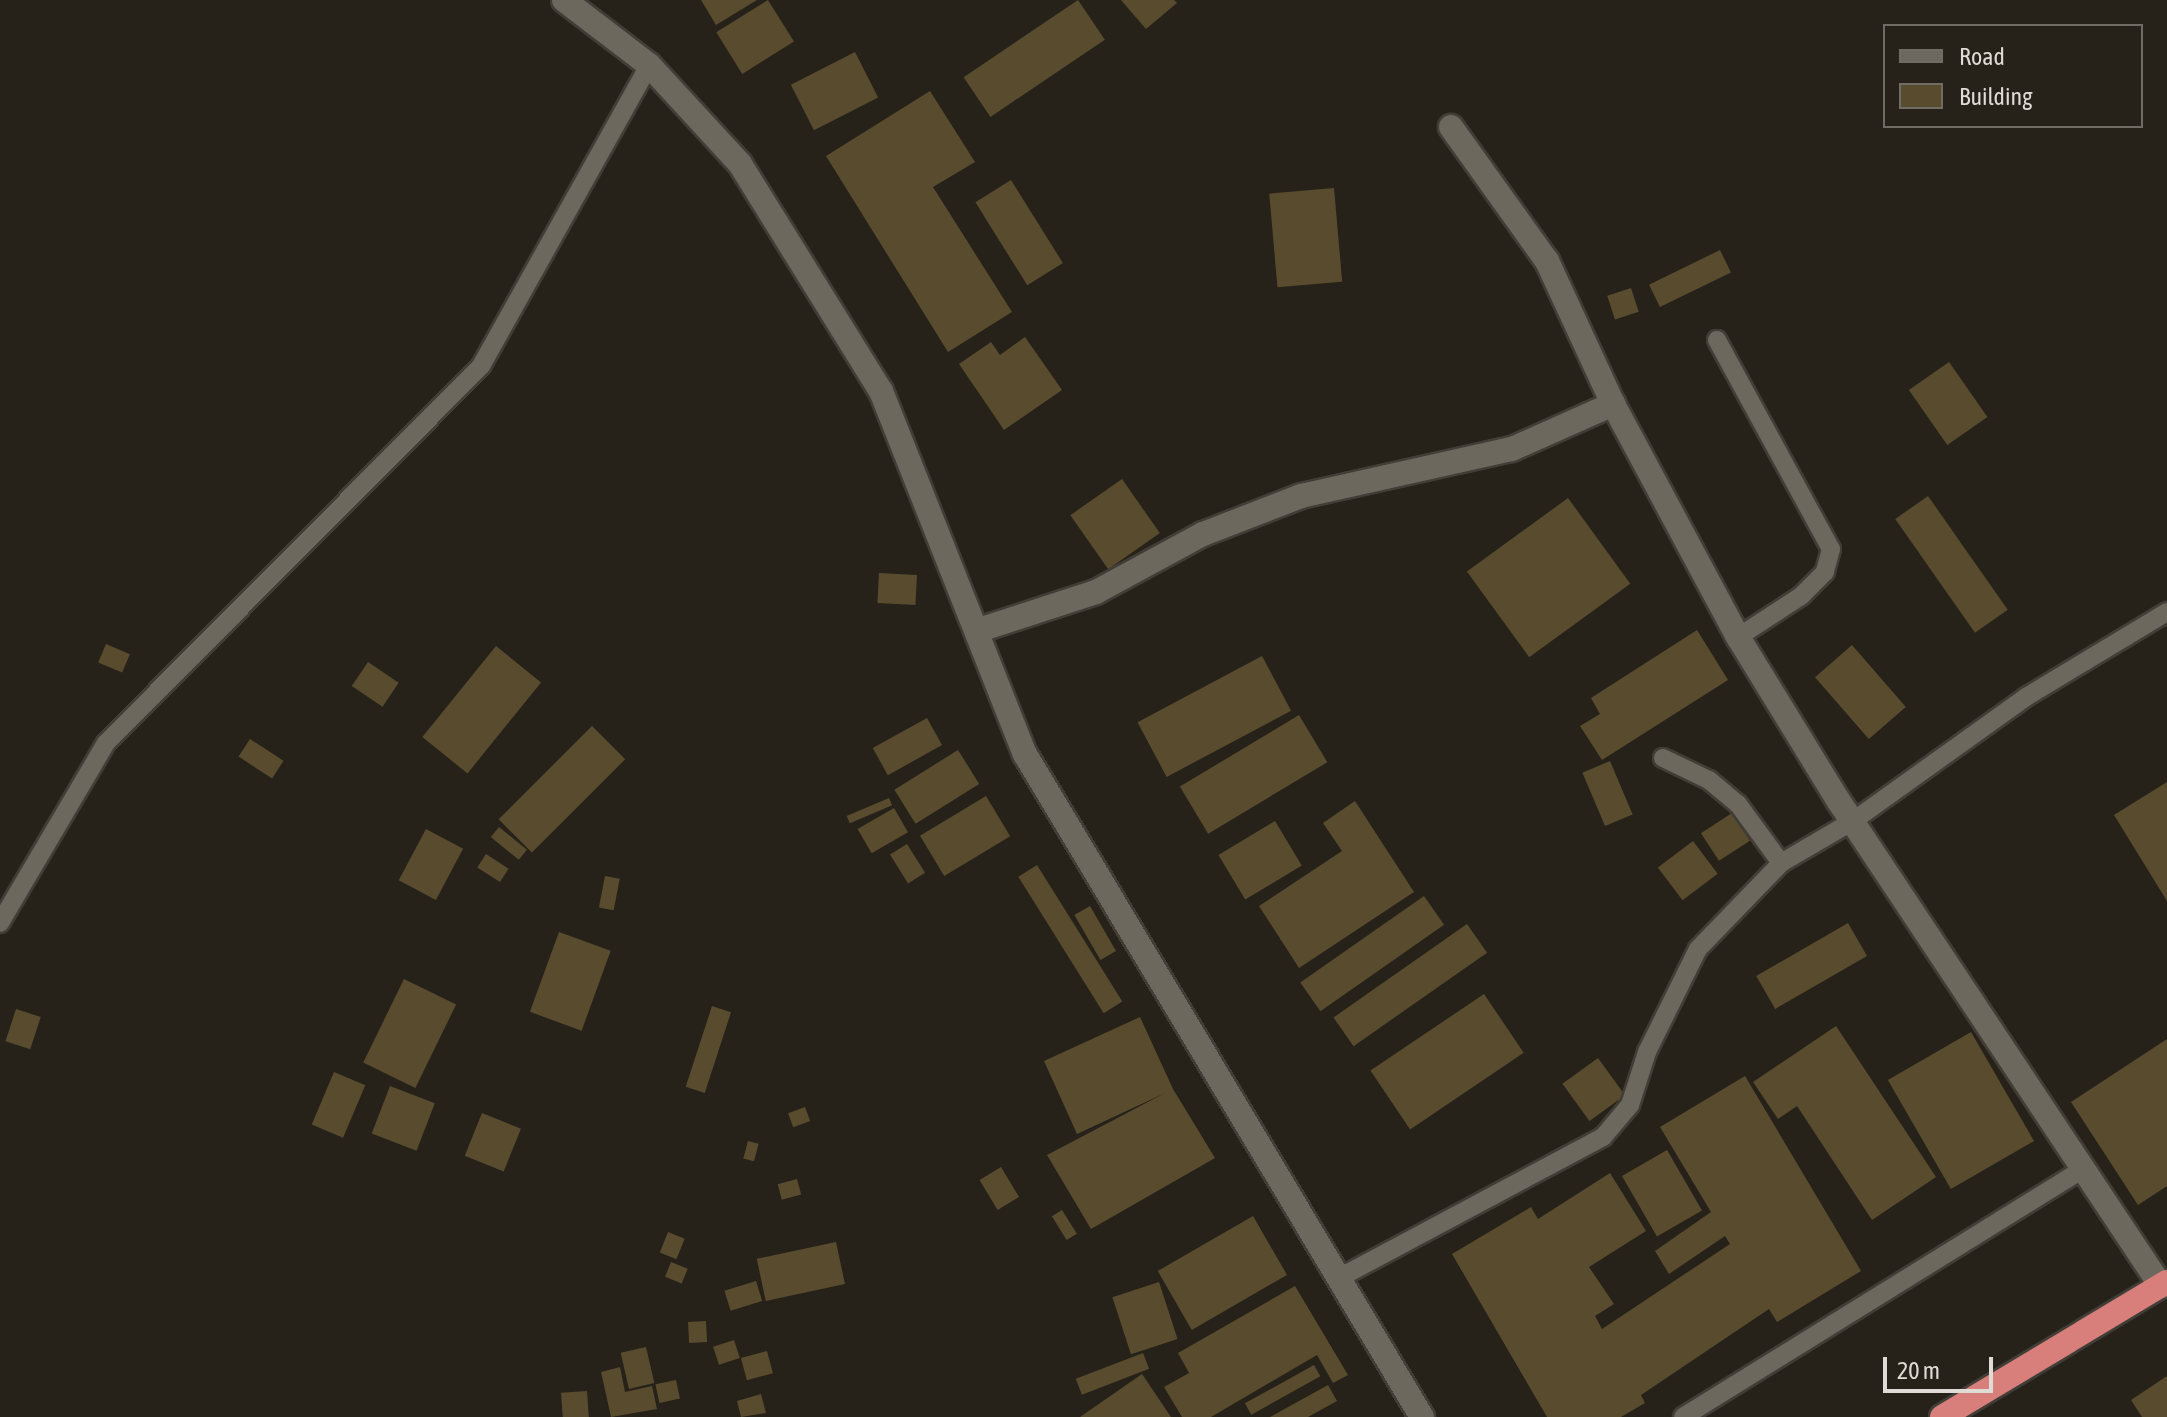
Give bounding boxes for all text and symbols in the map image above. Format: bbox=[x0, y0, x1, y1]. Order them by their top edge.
legend bbox=[1883, 24, 2143, 128]
text: Road bbox=[1959, 43, 2005, 70]
text: Building bbox=[1959, 83, 2032, 110]
scale bar bbox=[1887, 1341, 1997, 1391]
text: 20 m bbox=[1897, 1357, 1940, 1384]

